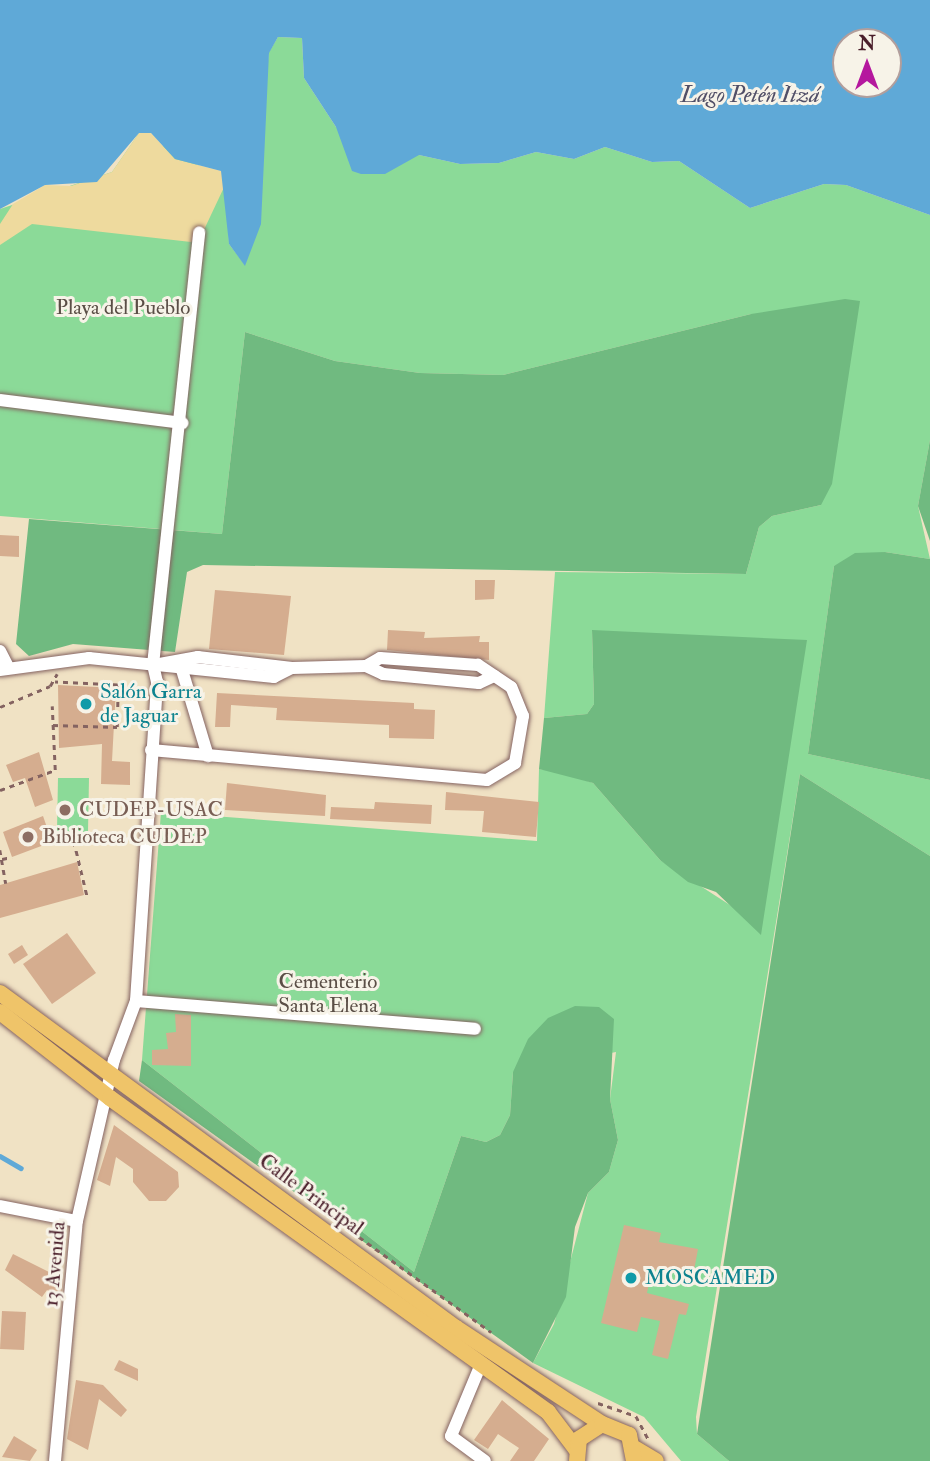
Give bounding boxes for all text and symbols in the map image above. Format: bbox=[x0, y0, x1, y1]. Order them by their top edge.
north arrow bbox=[832, 28, 902, 98]
text: N bbox=[858, 32, 876, 56]
water label: Lago Petén Itzá bbox=[680, 81, 820, 109]
park label: Playa del Pueblo bbox=[56, 295, 190, 321]
place label: Salón Garra de Jaguar bbox=[100, 679, 202, 729]
marker: Salón Garra de Jaguar bbox=[78, 696, 94, 712]
place label: CUDEP-USAC bbox=[79, 797, 223, 823]
marker: CUDEP-USAC bbox=[57, 802, 73, 818]
place label: Biblioteca CUDEP bbox=[42, 824, 207, 850]
marker: Biblioteca CUDEP bbox=[20, 829, 36, 845]
park label: Cementerio Santa Elena bbox=[278, 969, 378, 1019]
street label: Calle Principal bbox=[254, 1149, 368, 1241]
street label: 13 Avenida bbox=[39, 1220, 71, 1308]
place label: MOSCAMED bbox=[645, 1265, 775, 1291]
marker: MOSCAMED bbox=[623, 1270, 639, 1286]

